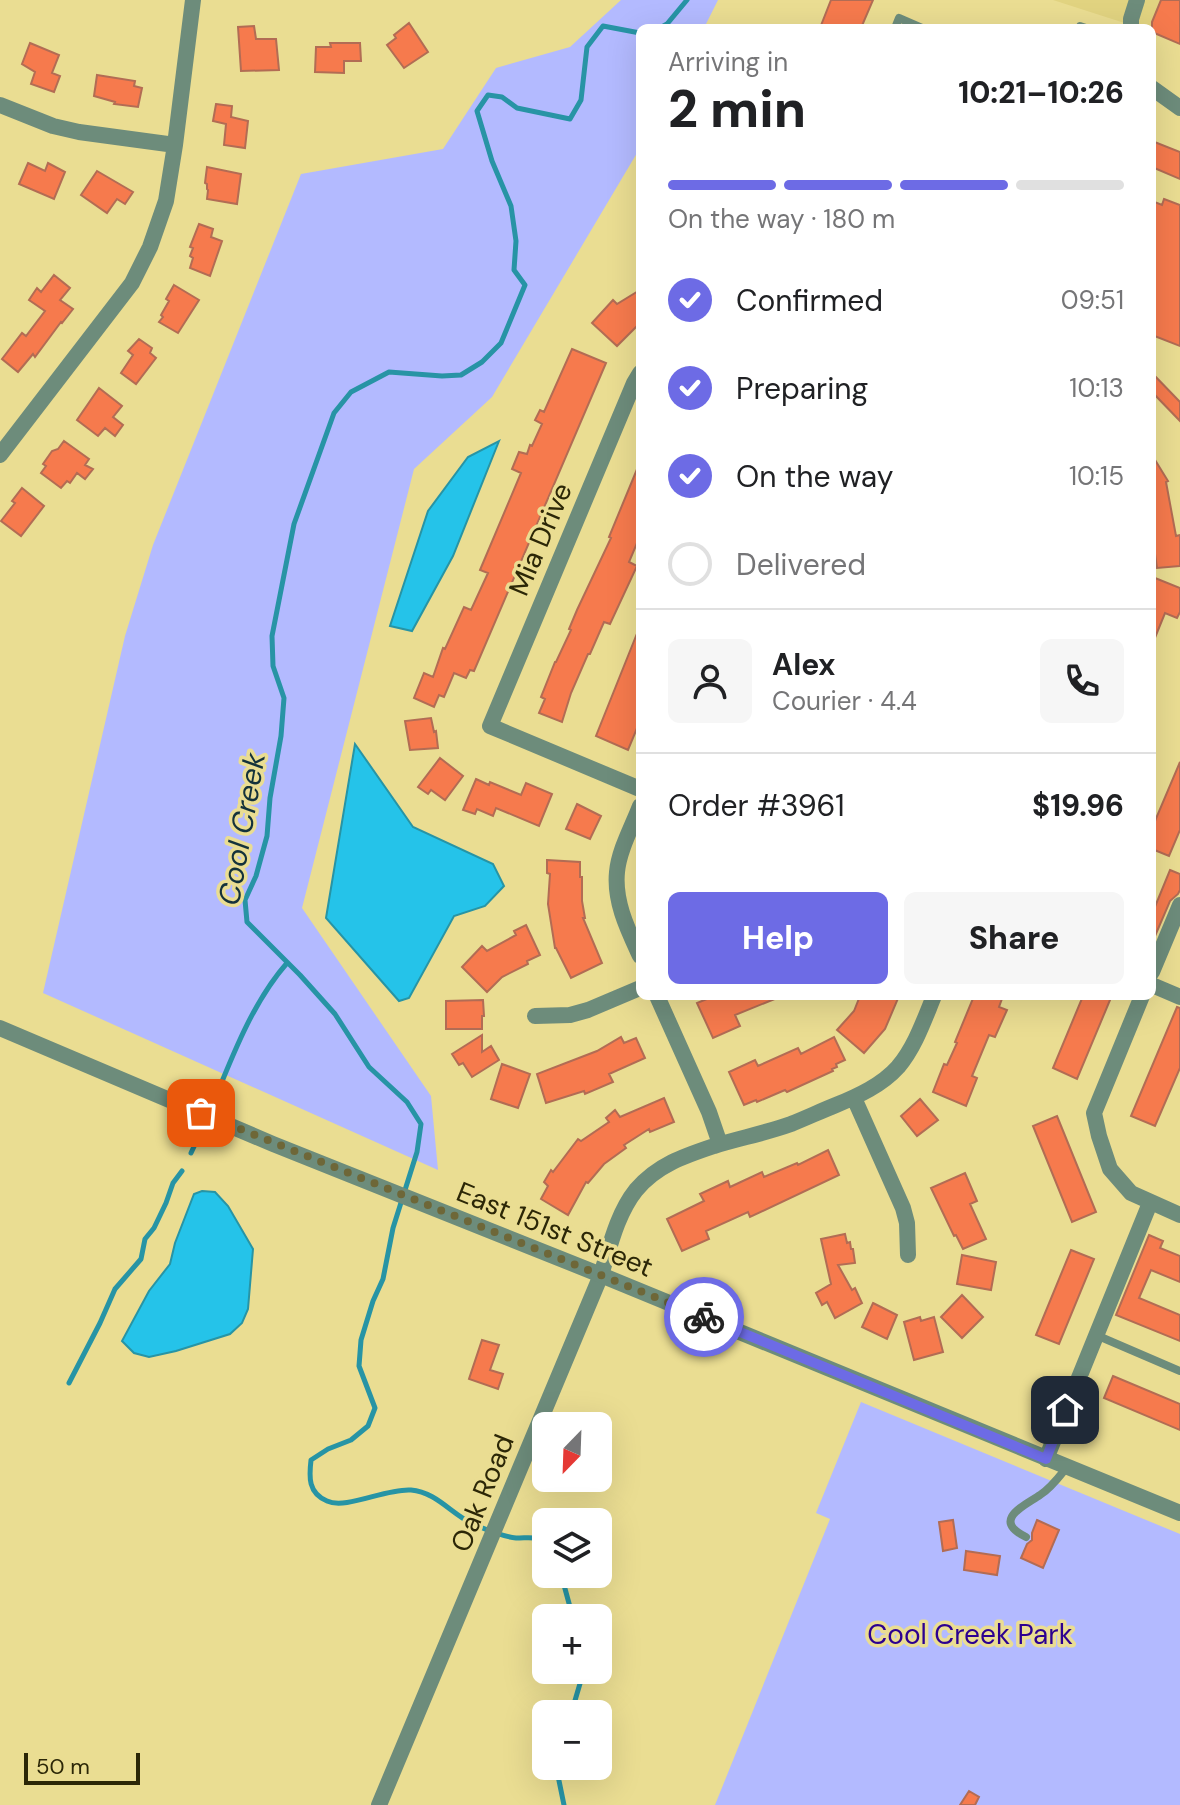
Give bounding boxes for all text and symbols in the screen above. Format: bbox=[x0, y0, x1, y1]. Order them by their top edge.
text: Arriving in bbox=[668, 45, 788, 79]
text: 10:21–10:26 bbox=[958, 73, 1124, 112]
text: 2 min bbox=[668, 75, 806, 143]
text: On the way · 180 m bbox=[668, 202, 895, 236]
icon: check bbox=[668, 278, 712, 322]
text: Confirmed bbox=[736, 281, 883, 320]
text: 09:51 bbox=[1061, 283, 1124, 317]
icon: check bbox=[668, 366, 712, 410]
text: Preparing bbox=[736, 369, 868, 408]
text: 10:13 bbox=[1069, 371, 1124, 405]
icon: check bbox=[668, 454, 712, 498]
text: On the way bbox=[736, 457, 893, 496]
text: 10:15 bbox=[1069, 459, 1124, 493]
street label: Mia Drive bbox=[500, 477, 581, 601]
text: Delivered bbox=[736, 545, 866, 584]
button: person bbox=[668, 639, 752, 723]
button: phone bbox=[1040, 639, 1124, 723]
text: Alex bbox=[772, 645, 835, 684]
text: Courier · 4.4 bbox=[772, 684, 917, 718]
water label: Cool Creek bbox=[209, 749, 274, 908]
text: Order #3961 bbox=[668, 786, 845, 825]
text: $19.96 bbox=[1032, 786, 1124, 825]
button: Help bbox=[668, 892, 888, 984]
button: Share bbox=[904, 892, 1124, 984]
pin bbox=[167, 1079, 235, 1147]
icon: bag bbox=[179, 1091, 223, 1135]
street label: East 151st Street bbox=[451, 1173, 658, 1286]
courier bbox=[664, 1277, 744, 1357]
icon: bike bbox=[682, 1295, 726, 1339]
pin bbox=[1031, 1376, 1099, 1444]
icon: home bbox=[1043, 1388, 1087, 1432]
north arrow bbox=[532, 1412, 612, 1492]
map controls bbox=[532, 1412, 612, 1780]
street label: Oak Road bbox=[442, 1429, 523, 1557]
button: layers bbox=[532, 1508, 612, 1588]
button: + bbox=[532, 1604, 612, 1684]
park label: Cool Creek Park bbox=[867, 1616, 1073, 1653]
button: − bbox=[532, 1700, 612, 1780]
scale bar bbox=[24, 1749, 140, 1785]
text: 50 m bbox=[36, 1752, 90, 1781]

